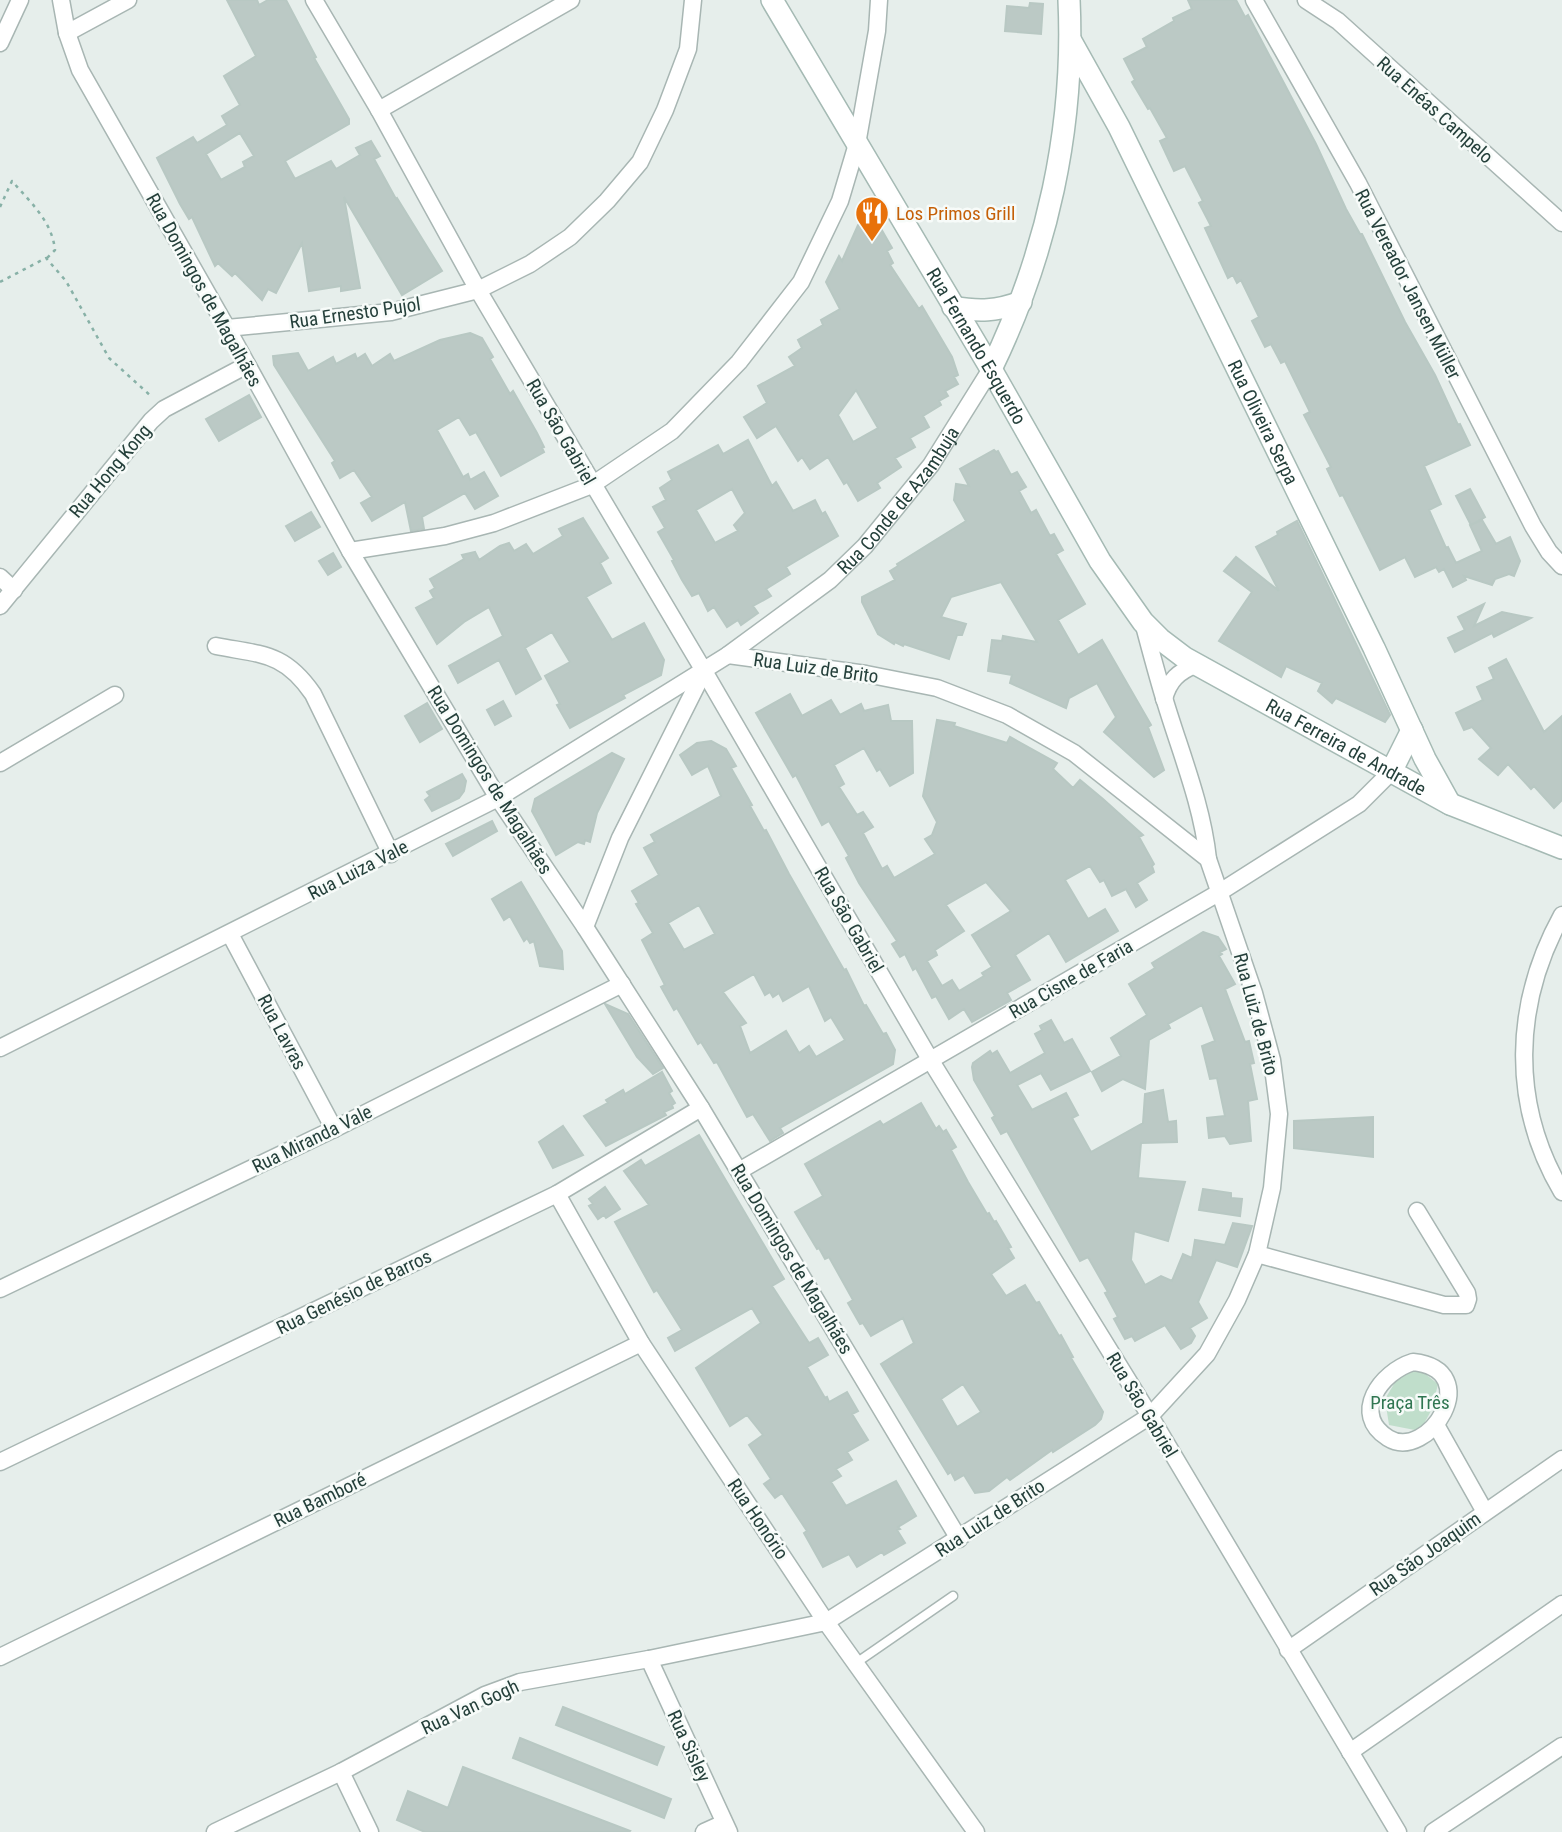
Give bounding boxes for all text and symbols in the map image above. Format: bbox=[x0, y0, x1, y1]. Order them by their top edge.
street label: Rua Enéas Campelo bbox=[1372, 52, 1498, 168]
street label: Rua Vereador Jansen Müller bbox=[1350, 185, 1466, 383]
street label: Rua Domingos de Magalhães bbox=[141, 189, 267, 391]
restaurant icon: Los Primos Grill bbox=[853, 194, 891, 243]
place label: Los Primos Grill bbox=[896, 202, 1015, 225]
street label: Rua Fernando Esquerdo bbox=[922, 263, 1031, 428]
street label: Rua Ernesto Pujol bbox=[288, 292, 422, 334]
street label: Rua Oliveira Serpa bbox=[1223, 356, 1304, 488]
street label: Rua São Gabriel bbox=[521, 375, 601, 489]
street label: Rua Hong Kong bbox=[64, 419, 156, 523]
street label: Rua Conde de Azambuja bbox=[832, 422, 964, 578]
street label: Rua Luiz de Brito bbox=[752, 648, 880, 688]
street label: Rua Domingos de Magalhães bbox=[423, 682, 557, 878]
street label: Rua Ferreira de Andrade bbox=[1262, 693, 1430, 800]
street label: Rua Luiza Vale bbox=[304, 835, 412, 905]
street label: Rua São Gabriel bbox=[809, 863, 889, 977]
street label: Rua Cisne de Faria bbox=[1005, 934, 1137, 1024]
street label: Rua Luiz de Brito bbox=[1229, 950, 1283, 1078]
street label: Rua Lavras bbox=[253, 990, 311, 1074]
street label: Rua Miranda Vale bbox=[248, 1100, 376, 1178]
street label: Rua Domingos de Magalhães bbox=[726, 1160, 858, 1358]
street label: Rua Genésio de Barros bbox=[273, 1244, 435, 1340]
street label: Rua São Gabriel bbox=[1102, 1348, 1182, 1462]
park label: Praça Três bbox=[1370, 1391, 1450, 1414]
street label: Rua Bamboré bbox=[270, 1468, 370, 1532]
street label: Rua Honório bbox=[723, 1474, 793, 1564]
street label: Rua Luiz de Brito bbox=[931, 1474, 1049, 1562]
street label: Rua São Joaquim bbox=[1365, 1507, 1485, 1601]
street label: Rua Van Gogh bbox=[418, 1674, 522, 1740]
street label: Rua Sisley bbox=[662, 1706, 716, 1786]

